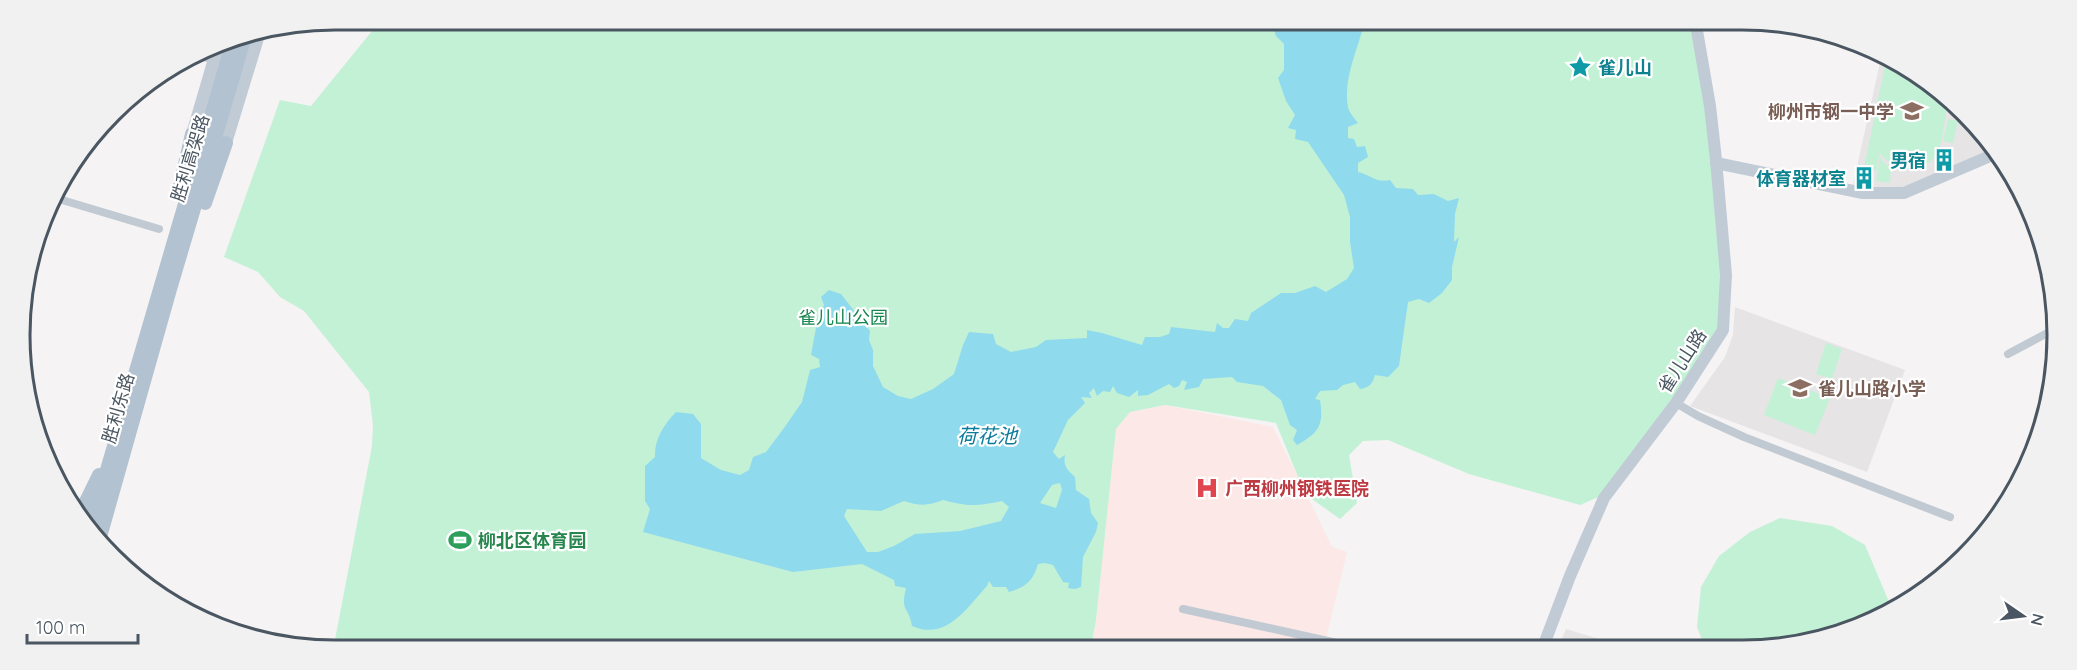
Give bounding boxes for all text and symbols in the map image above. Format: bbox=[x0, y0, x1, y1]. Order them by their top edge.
place icon: 雀儿山 bbox=[1567, 54, 1593, 80]
place label: 雀儿山 bbox=[1598, 56, 1652, 79]
school or university icon: 柳州市钢一中学 bbox=[1899, 98, 1925, 124]
place label: 柳州市钢一中学 bbox=[1768, 100, 1894, 123]
street label: 胜利高架路 bbox=[166, 112, 214, 204]
building icon: 男宿 bbox=[1931, 147, 1957, 173]
place label: 男宿 bbox=[1890, 149, 1926, 172]
building icon: 体育器材室 bbox=[1851, 165, 1877, 191]
place label: 体育器材室 bbox=[1756, 167, 1846, 190]
park label: 雀儿山公园 bbox=[798, 306, 888, 329]
street label: 雀儿山路 bbox=[1653, 325, 1711, 397]
street label: 胜利东路 bbox=[97, 370, 139, 446]
school or university icon: 雀儿山路小学 bbox=[1787, 375, 1813, 401]
place label: 雀儿山路小学 bbox=[1818, 377, 1926, 400]
water label: 荷花池 bbox=[957, 423, 1019, 448]
hospital icon: 广西柳州钢铁医院 bbox=[1194, 475, 1220, 501]
place label: 广西柳州钢铁医院 bbox=[1225, 477, 1369, 500]
sports icon: 柳北区体育园 bbox=[447, 527, 473, 553]
place label: 柳北区体育园 bbox=[478, 529, 586, 552]
north arrow bbox=[1993, 586, 2053, 646]
scale bar bbox=[27, 607, 138, 645]
text: N bbox=[2026, 612, 2049, 628]
text: 100 m bbox=[36, 616, 85, 639]

